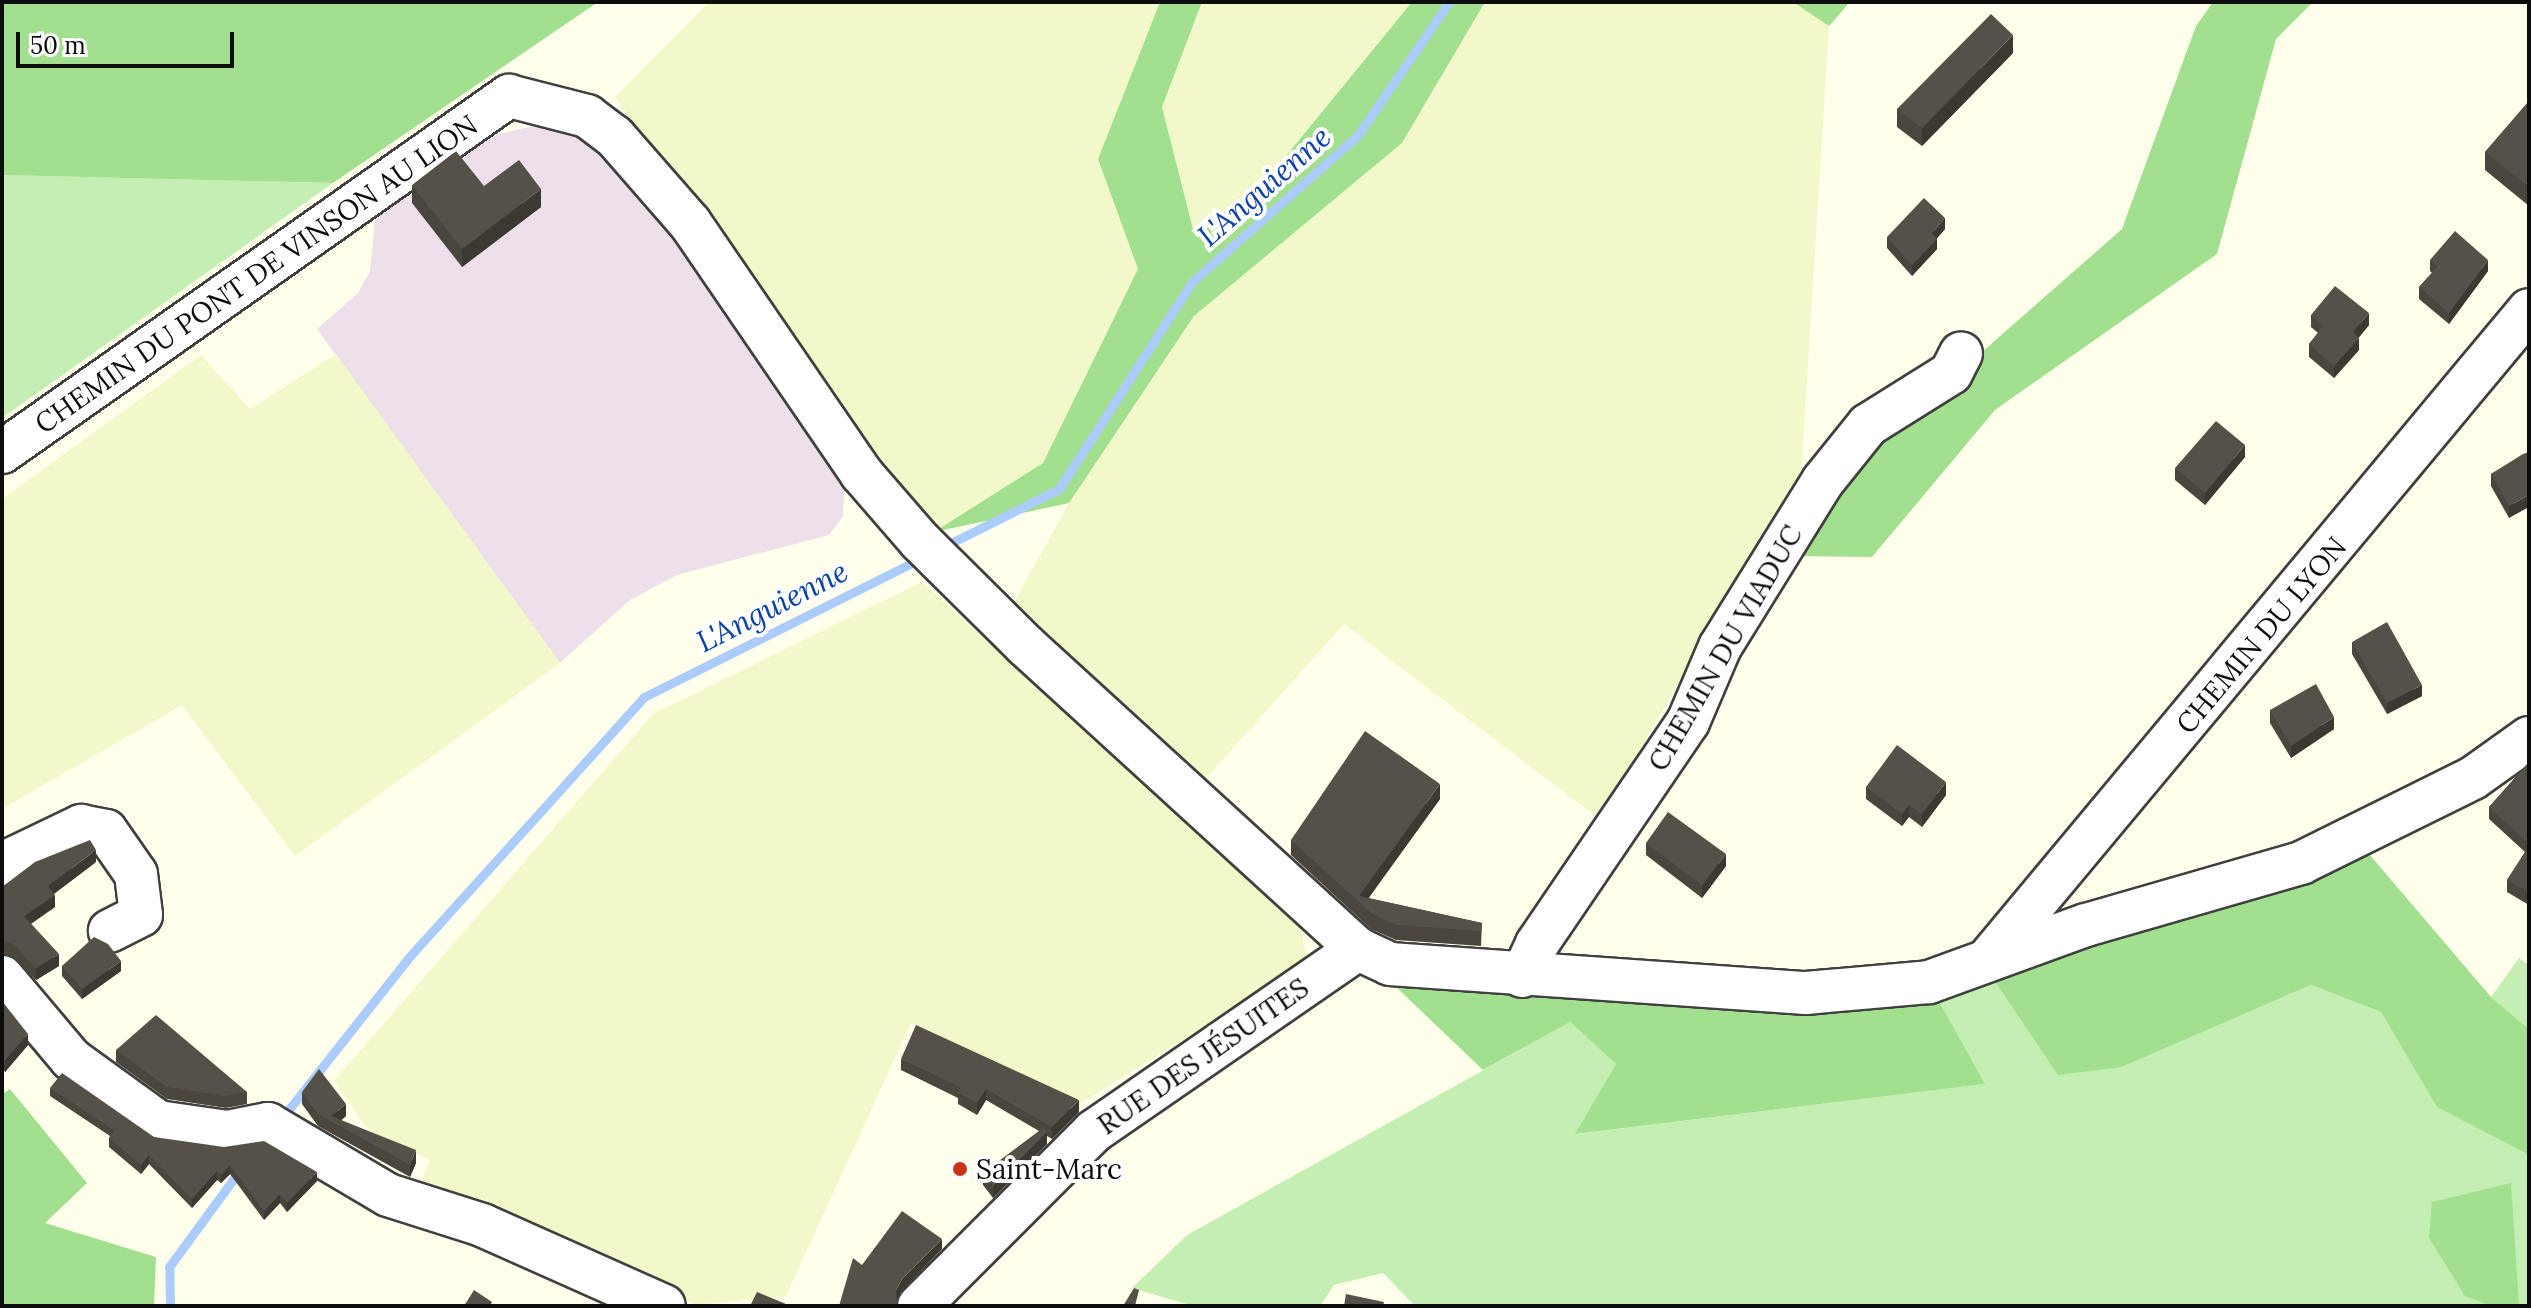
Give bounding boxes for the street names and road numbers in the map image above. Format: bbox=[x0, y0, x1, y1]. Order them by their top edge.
street label: CHEMIN DU PONT DE VINSON AU LION bbox=[28, 108, 484, 440]
street label: CHEMIN DU VIADUC bbox=[1641, 519, 1809, 777]
street label: CHEMIN DU LYON bbox=[2169, 530, 2353, 740]
street label: RUE DES JÉSUITES bbox=[1091, 971, 1315, 1141]

